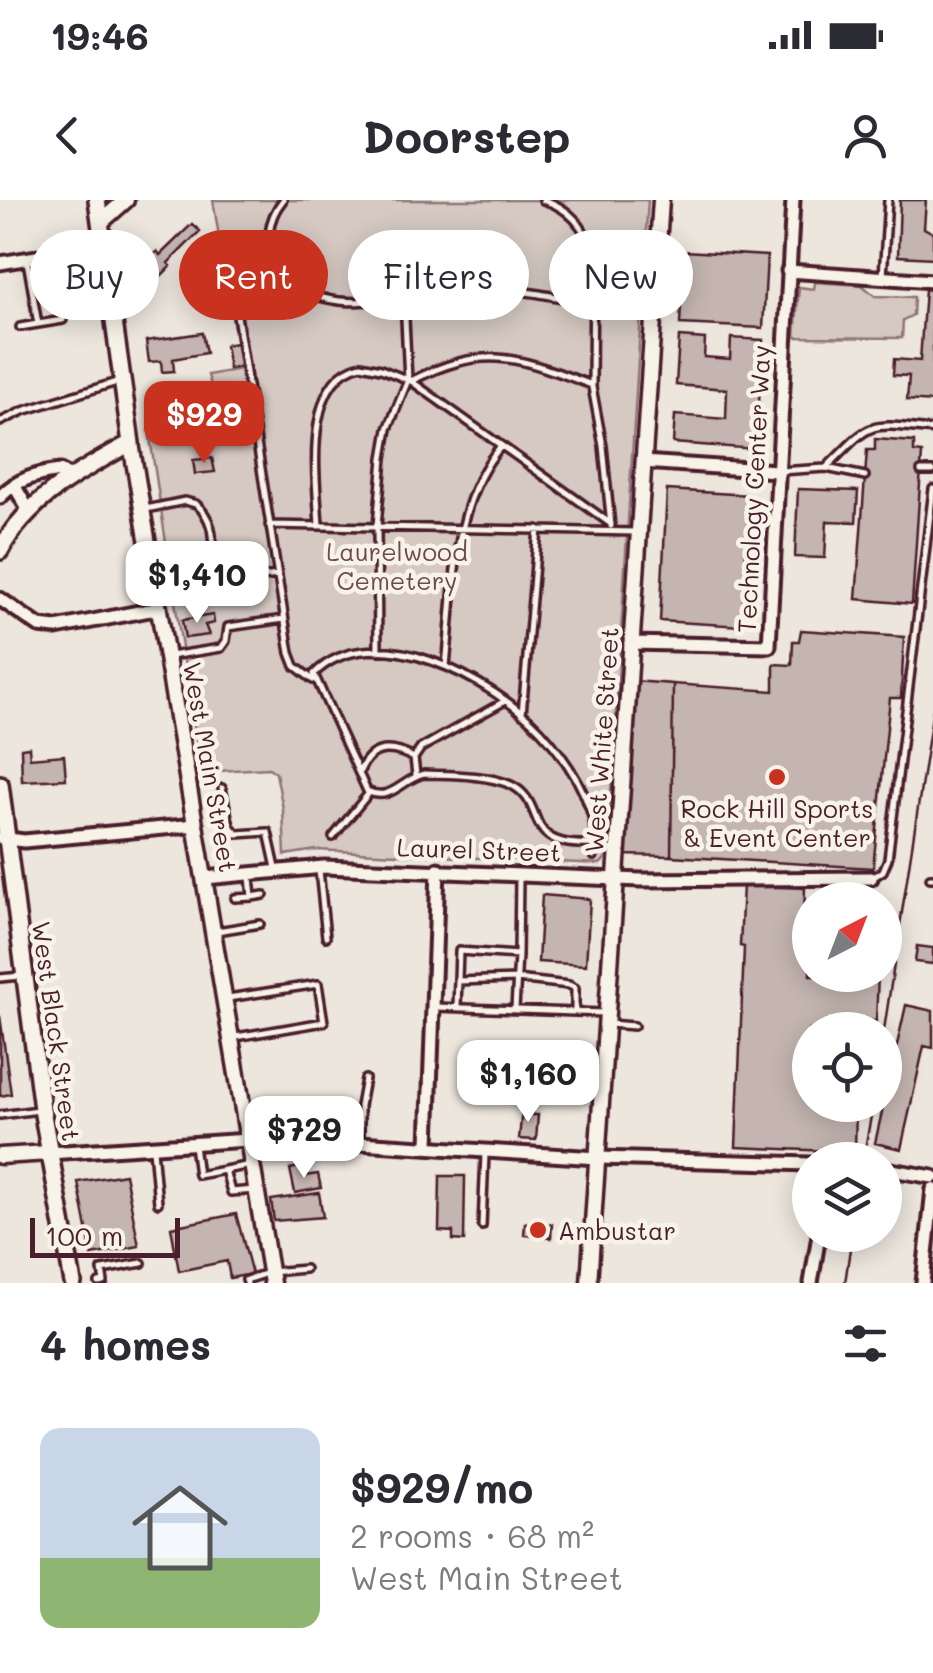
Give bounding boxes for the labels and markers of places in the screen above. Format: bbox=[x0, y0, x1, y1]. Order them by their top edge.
pin: $929 bbox=[145, 381, 263, 466]
pin: $1,410 bbox=[116, 541, 278, 626]
marker: Rock Hill Sports & Event Center bbox=[766, 766, 788, 788]
place label: Rock Hill Sports & Event Center bbox=[681, 792, 873, 853]
pin: $1,160 bbox=[447, 1040, 609, 1125]
pin: $729 bbox=[245, 1096, 363, 1181]
place label: Ambustar bbox=[558, 1214, 676, 1246]
marker: Ambustar bbox=[527, 1219, 549, 1241]

